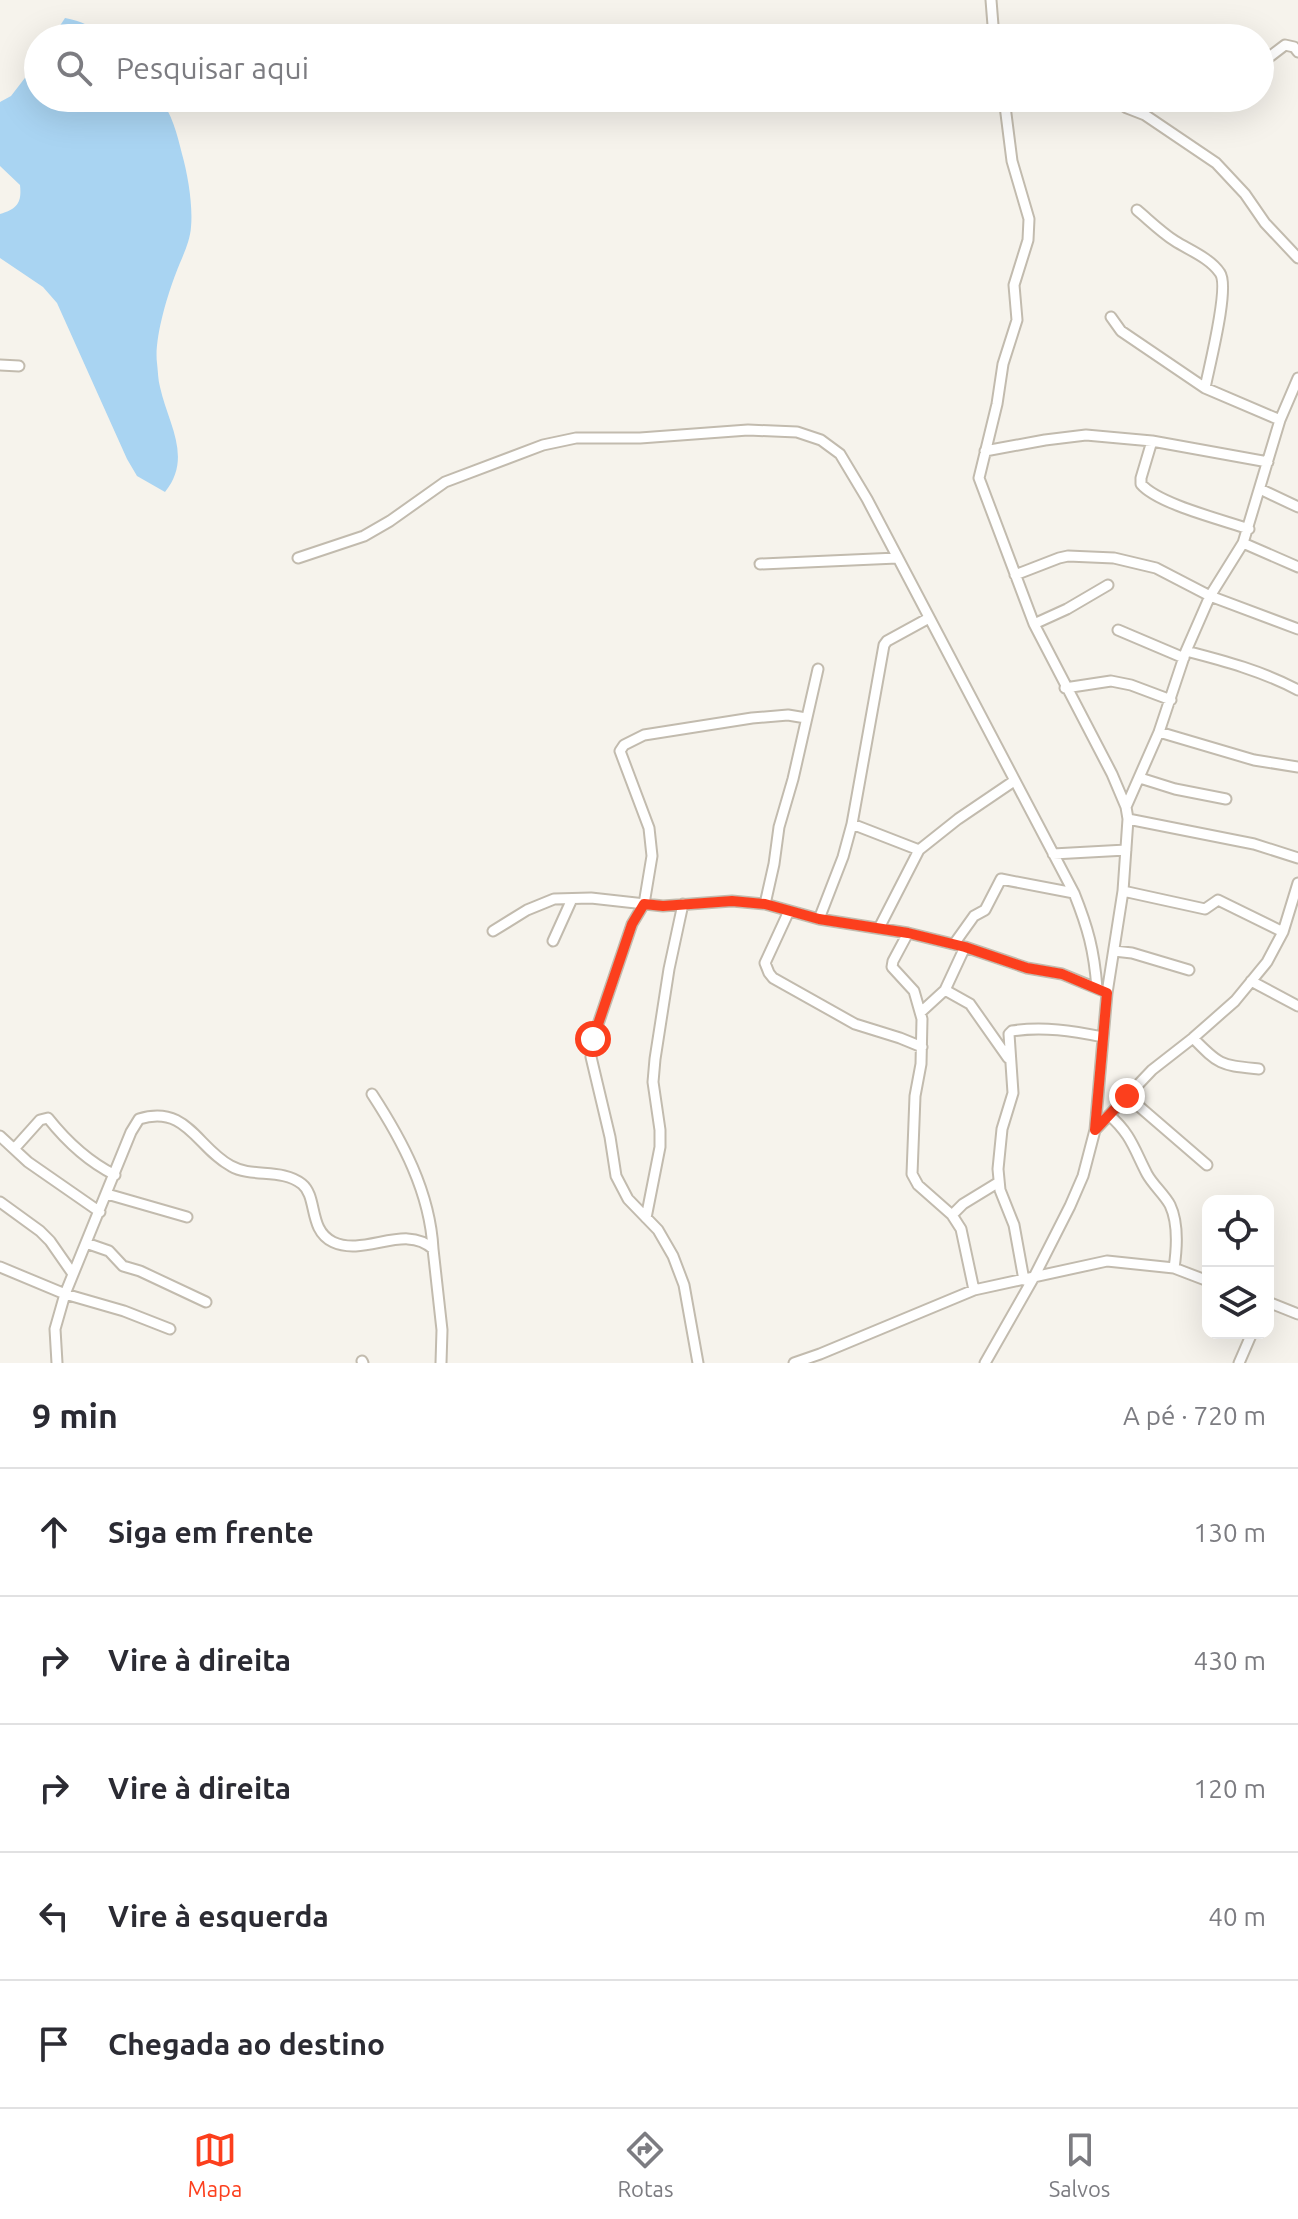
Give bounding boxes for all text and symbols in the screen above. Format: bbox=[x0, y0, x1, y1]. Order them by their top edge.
search box bbox=[24, 24, 1274, 112]
icon: search bbox=[52, 46, 96, 90]
text: Pesquisar aqui bbox=[116, 51, 309, 85]
route start bbox=[575, 1021, 611, 1057]
route end bbox=[1109, 1078, 1145, 1114]
map controls bbox=[1202, 1195, 1274, 1339]
button: locate bbox=[1202, 1195, 1274, 1267]
button: layers bbox=[1202, 1267, 1274, 1339]
text: 9 min bbox=[32, 1396, 118, 1434]
text: A pé · 720 m bbox=[1123, 1401, 1266, 1430]
icon: ahead bbox=[32, 1510, 76, 1554]
text: Siga em frente bbox=[108, 1515, 314, 1549]
text: 130 m bbox=[1194, 1518, 1266, 1547]
icon: right bbox=[32, 1638, 76, 1682]
text: Vire à direita bbox=[108, 1643, 291, 1677]
text: 430 m bbox=[1194, 1646, 1266, 1675]
icon: right bbox=[32, 1766, 76, 1810]
text: Vire à direita bbox=[108, 1771, 291, 1805]
text: 120 m bbox=[1194, 1774, 1266, 1803]
icon: left bbox=[32, 1894, 76, 1938]
text: Vire à esquerda bbox=[108, 1899, 329, 1933]
text: 40 m bbox=[1208, 1902, 1266, 1931]
icon: arrive bbox=[32, 2022, 76, 2066]
text: Chegada ao destino bbox=[108, 2027, 385, 2061]
tab: Mapa bbox=[188, 2128, 242, 2201]
tab: Rotas bbox=[617, 2128, 673, 2201]
tab: Salvos bbox=[1049, 2128, 1110, 2201]

